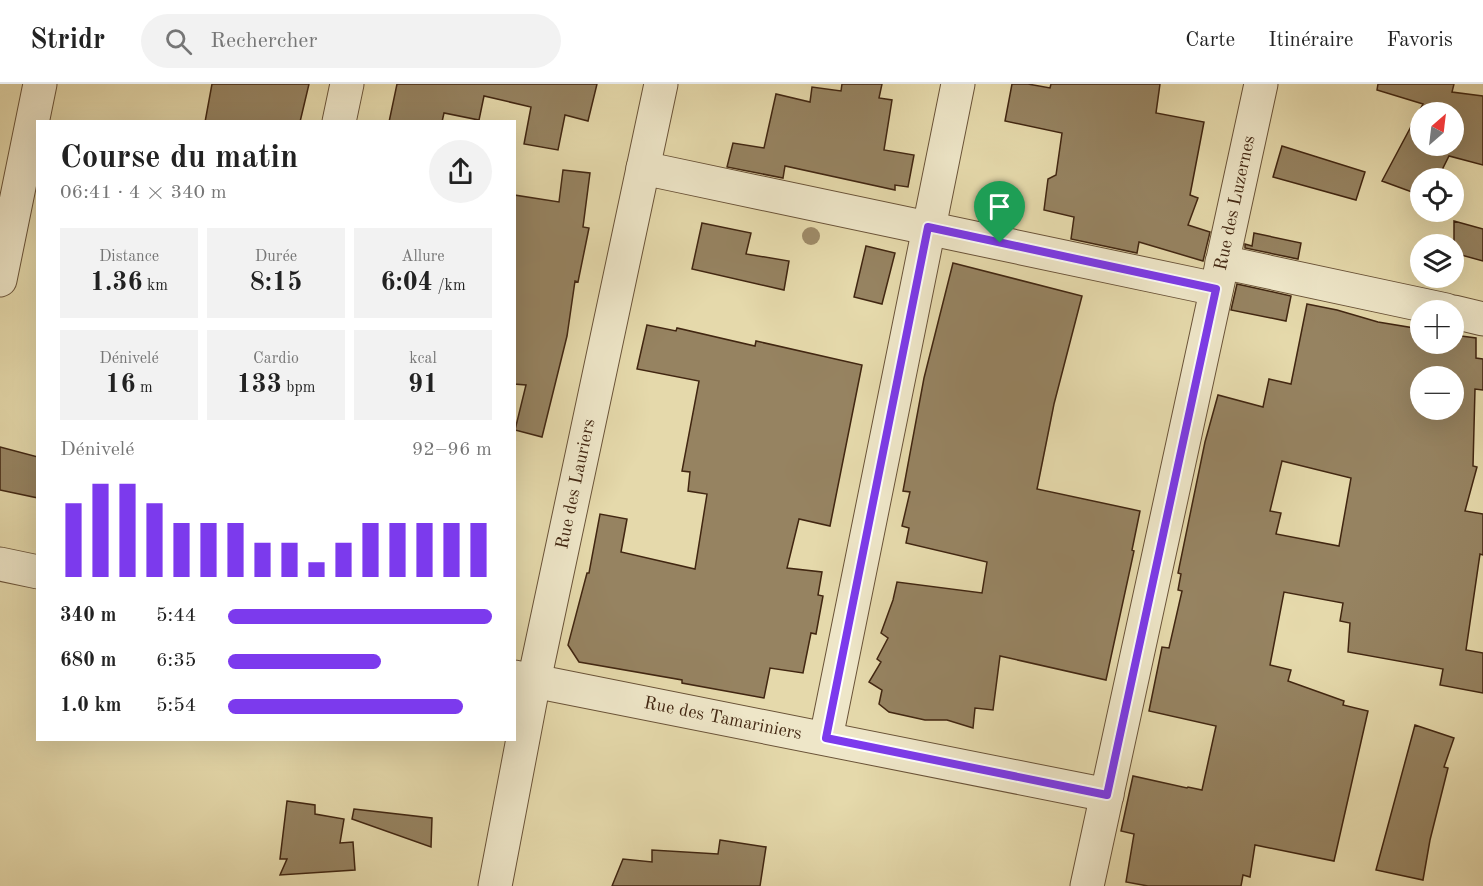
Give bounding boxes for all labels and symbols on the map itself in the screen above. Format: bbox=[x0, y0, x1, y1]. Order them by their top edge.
north arrow bbox=[1410, 102, 1464, 156]
street label: Rue des Luzernes bbox=[1212, 134, 1259, 272]
pin bbox=[974, 181, 1025, 243]
street label: Rue des Lauriers bbox=[553, 417, 599, 551]
street label: Rue des Tamariniers bbox=[642, 694, 804, 743]

